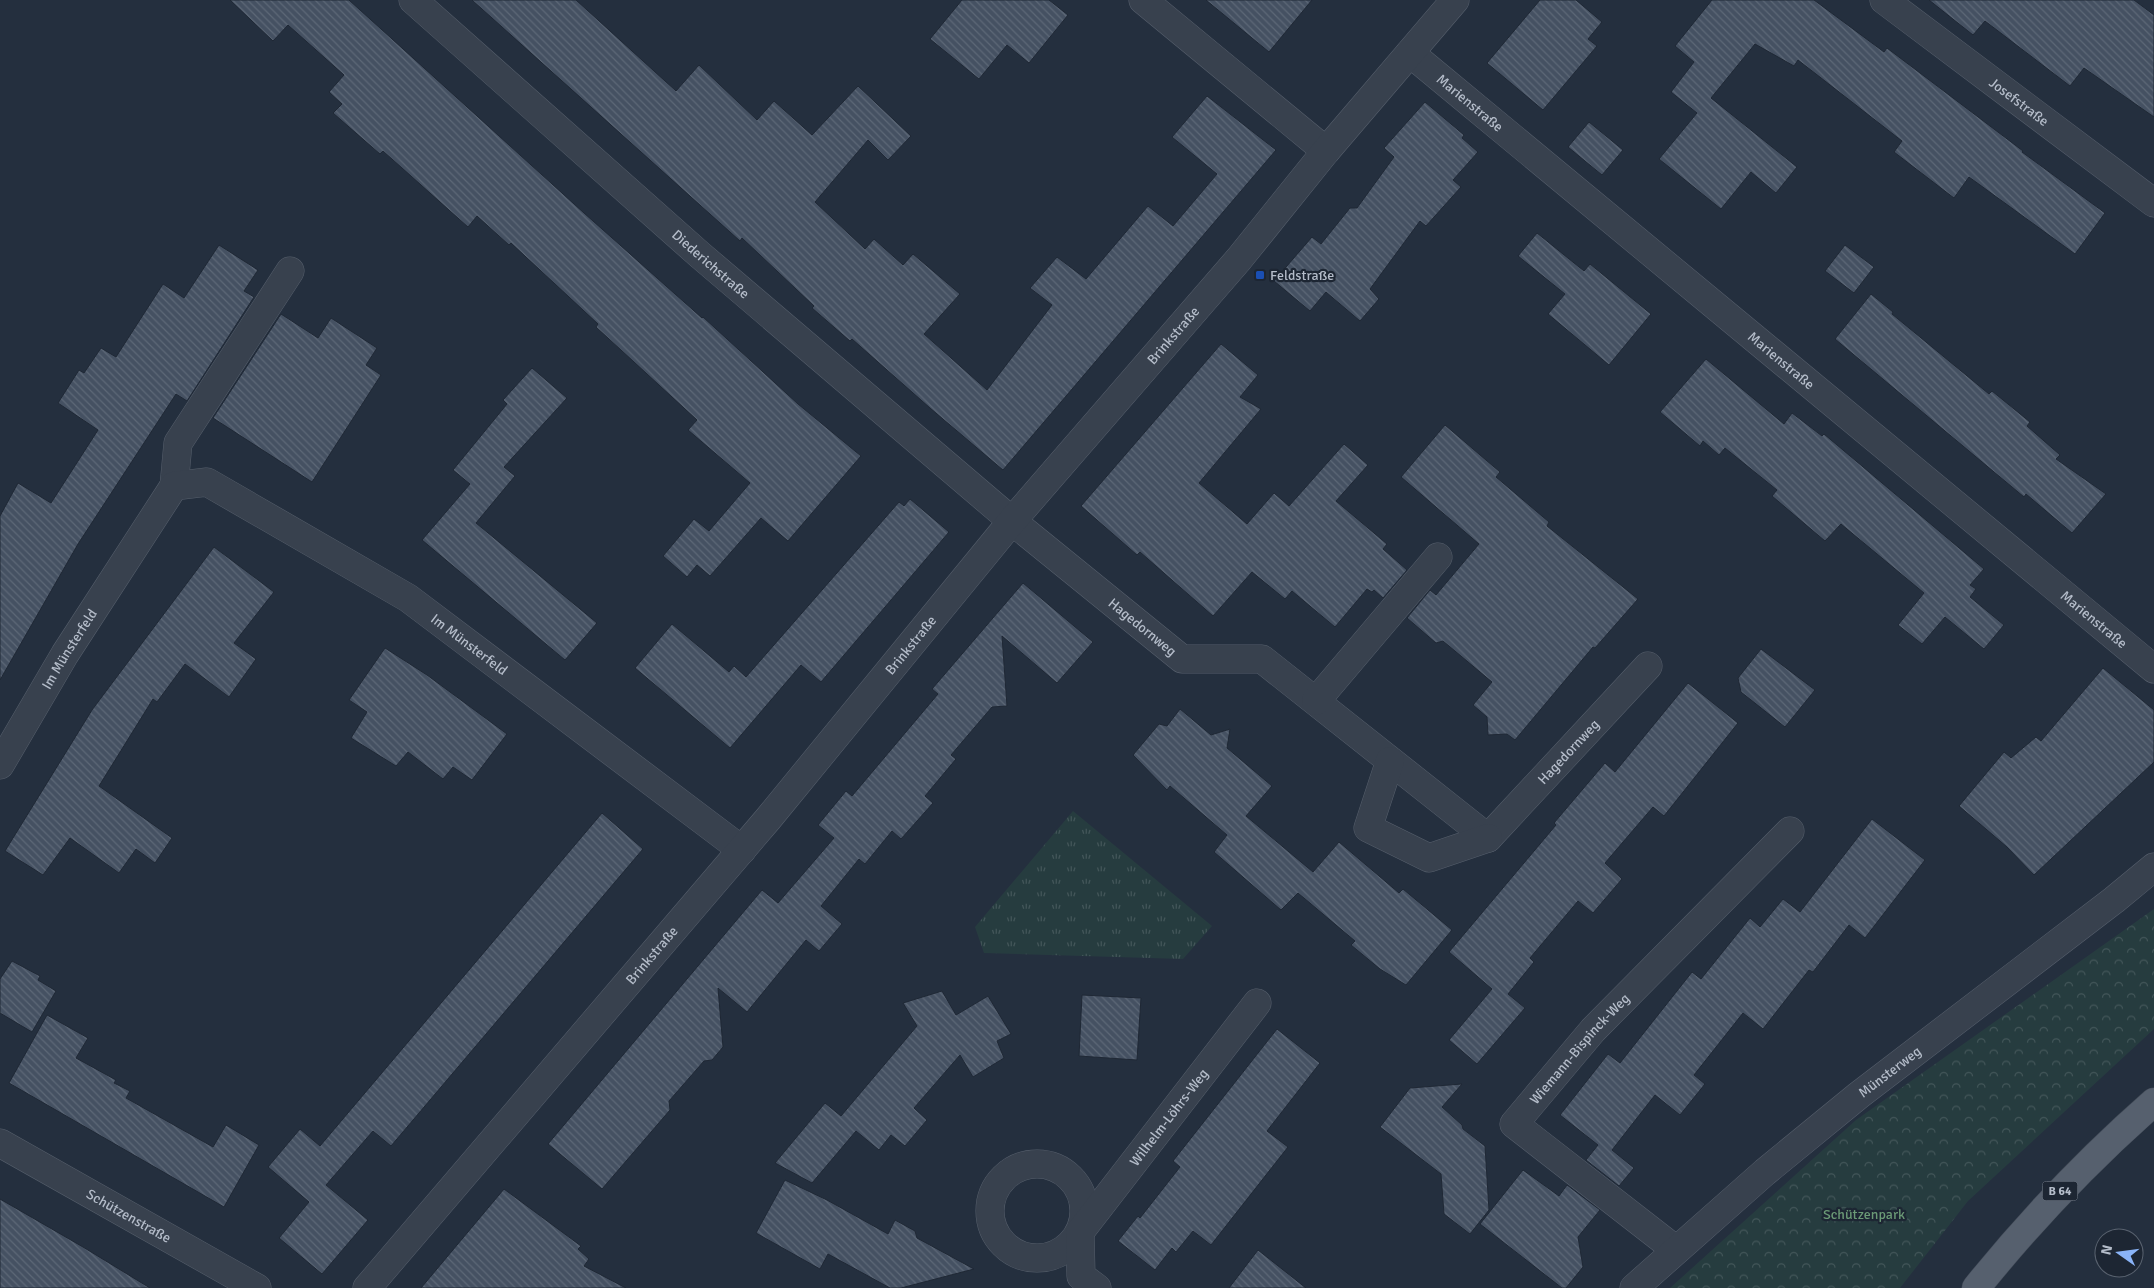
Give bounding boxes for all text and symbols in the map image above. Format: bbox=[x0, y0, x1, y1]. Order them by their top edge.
street label: Marienstraße bbox=[1433, 70, 1507, 135]
street label: Josefstraße bbox=[1986, 74, 2052, 130]
street label: Diederichstraße bbox=[669, 226, 753, 302]
place label: Feldstraße bbox=[1270, 267, 1334, 284]
marker: Feldstraße bbox=[1254, 269, 1266, 281]
street label: Brinkstraße bbox=[1143, 303, 1203, 368]
street label: Marienstraße bbox=[1745, 328, 1818, 393]
street label: Marienstraße bbox=[2057, 587, 2131, 652]
street label: Hagedornweg bbox=[1105, 594, 1180, 660]
street label: Im Münsterfeld bbox=[38, 606, 101, 692]
street label: Im Münsterfeld bbox=[428, 610, 511, 679]
street label: Brinkstraße bbox=[881, 612, 940, 678]
street label: Hagedornweg bbox=[1534, 716, 1603, 788]
street label: Brinkstraße bbox=[622, 923, 681, 988]
street label: Wiemann-Bispinck-Weg bbox=[1526, 990, 1633, 1108]
street label: Münsterweg bbox=[1855, 1042, 1924, 1101]
street label: Wilhelm-Löhrs-Weg bbox=[1126, 1065, 1212, 1169]
road number: B 64 bbox=[2042, 1182, 2078, 1200]
street label: Schützenstraße bbox=[84, 1185, 174, 1246]
park label: Schützenpark bbox=[1823, 1206, 1905, 1223]
north arrow bbox=[2094, 1228, 2144, 1278]
text: N bbox=[2097, 1243, 2116, 1257]

